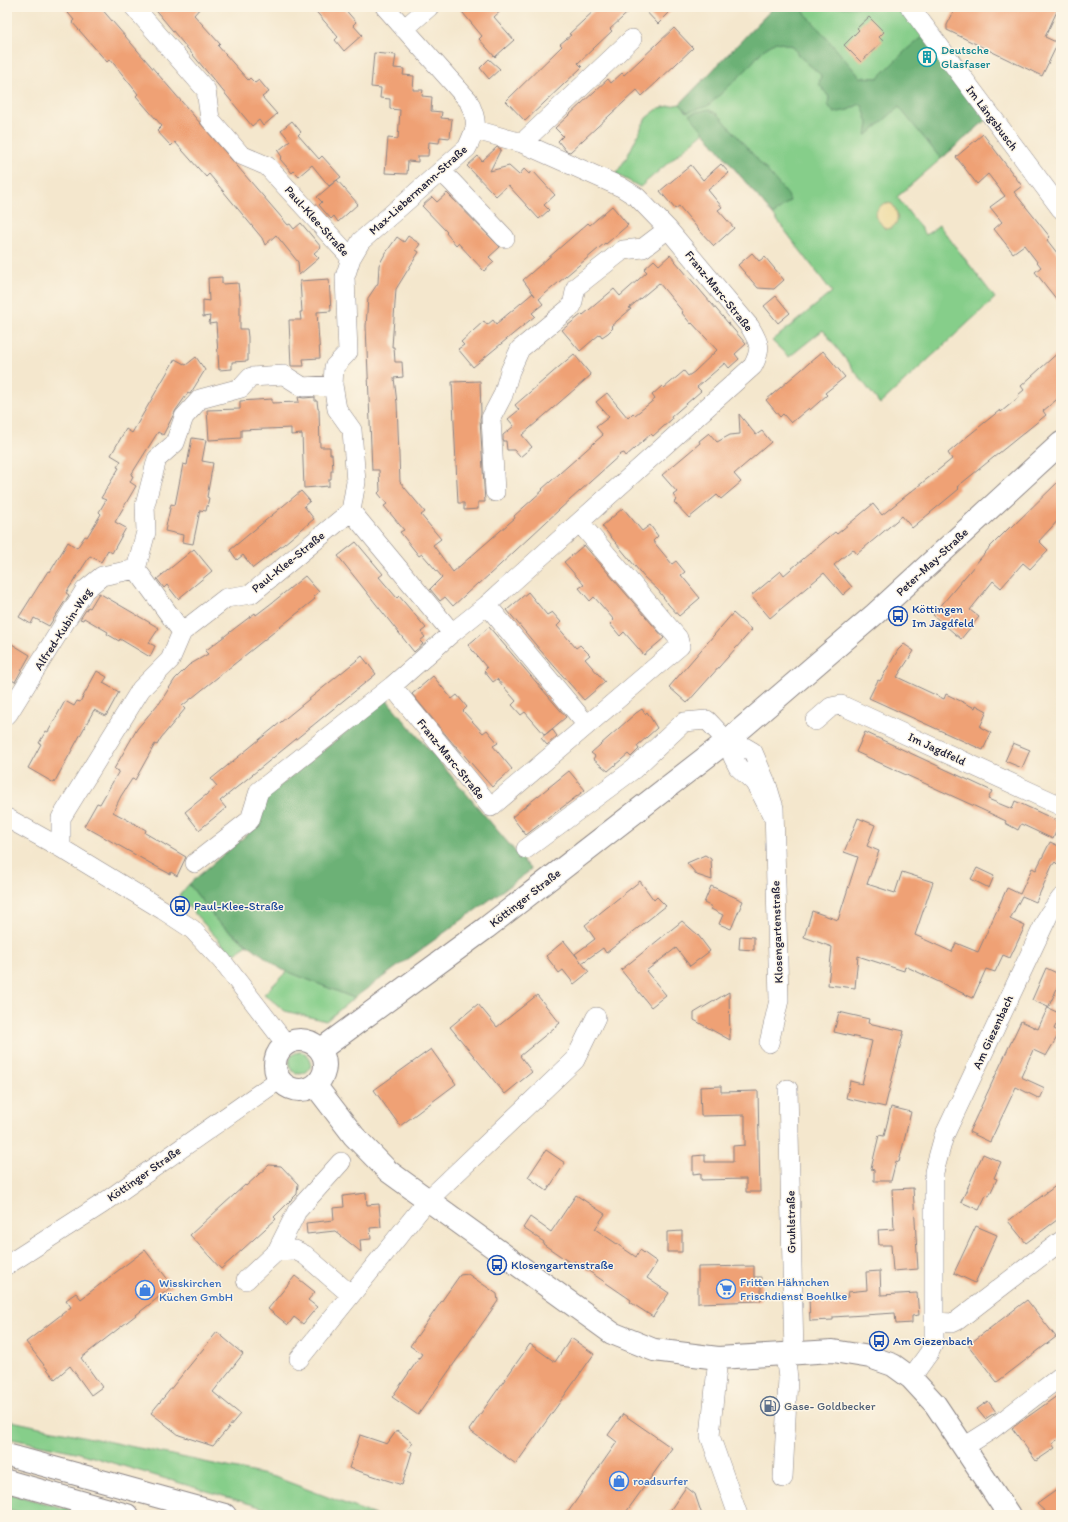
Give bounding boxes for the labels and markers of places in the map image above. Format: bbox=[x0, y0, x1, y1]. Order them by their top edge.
place label: Deutsche Glasfaser bbox=[941, 43, 991, 71]
building icon: Deutsche Glasfaser bbox=[916, 46, 938, 68]
place label: Köttingen Im Jagdfeld bbox=[912, 602, 974, 630]
bus stop icon: Köttingen Im Jagdfeld bbox=[887, 605, 909, 627]
bus stop icon: Paul-Klee-Straße bbox=[169, 895, 191, 917]
place label: Paul-Klee-Straße bbox=[194, 899, 284, 913]
bus stop icon: Klosengartenstraße bbox=[486, 1254, 508, 1276]
place label: Klosengartenstraße bbox=[511, 1258, 614, 1272]
place label: Fritten Hähnchen Frischdienst Boehlke bbox=[740, 1275, 847, 1303]
place label: Wisskirchen Küchen GmbH bbox=[159, 1276, 233, 1304]
supermarket icon: Fritten Hähnchen Frischdienst Boehlke bbox=[715, 1278, 737, 1300]
shop icon: Wisskirchen Küchen GmbH bbox=[134, 1279, 156, 1301]
bus stop icon: Am Giezenbach bbox=[868, 1330, 890, 1352]
place label: Am Giezenbach bbox=[893, 1334, 974, 1348]
fuel station icon: Gase- Goldbecker bbox=[759, 1395, 781, 1417]
place label: Gase- Goldbecker bbox=[784, 1399, 876, 1413]
shop icon: roadsurfer bbox=[608, 1470, 630, 1492]
place label: roadsurfer bbox=[633, 1474, 688, 1488]

